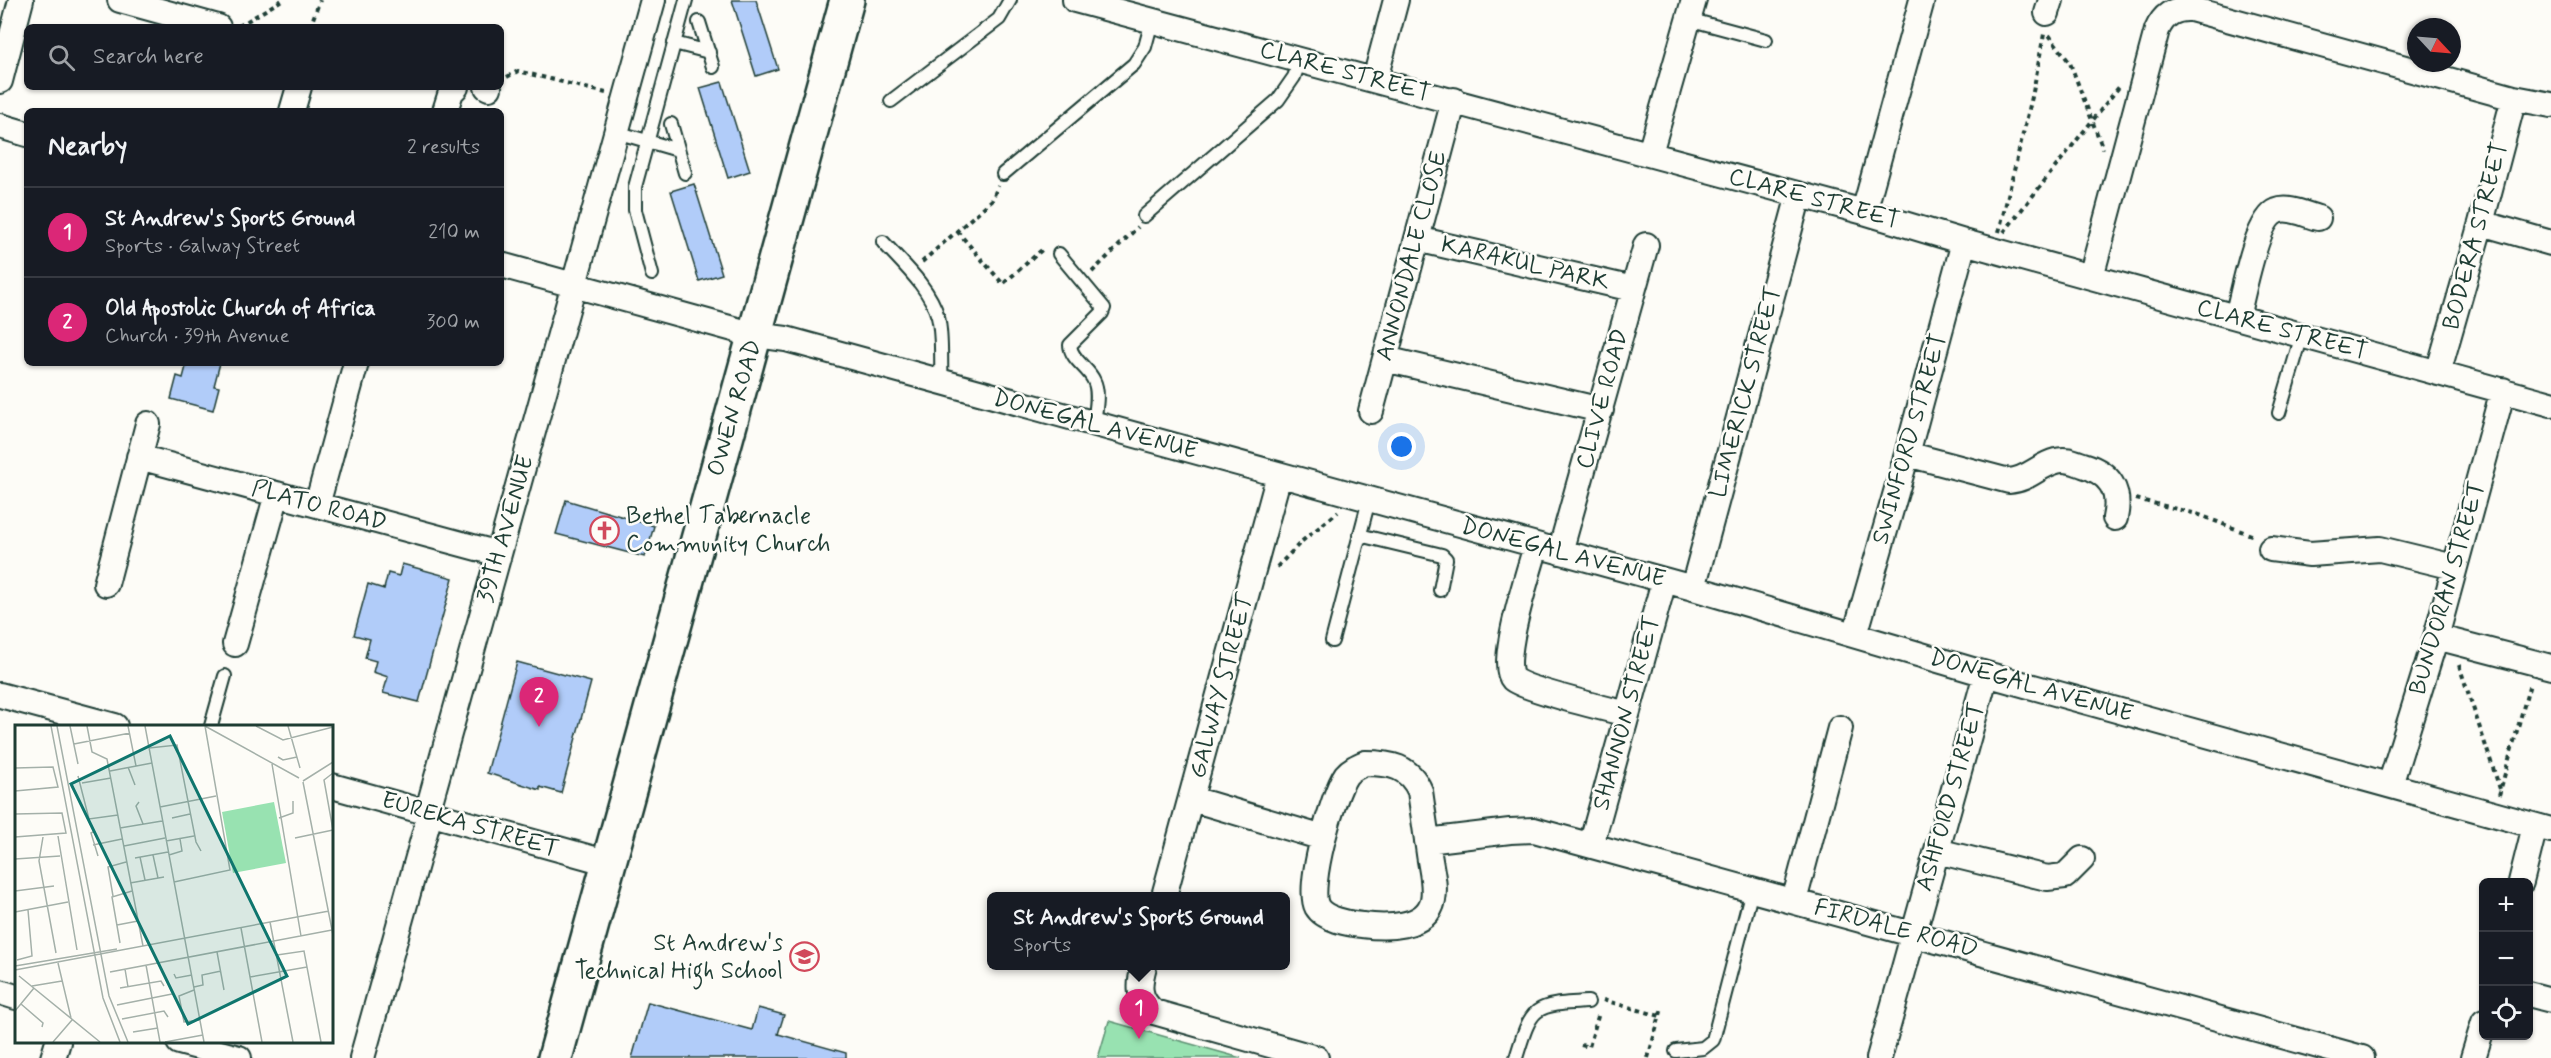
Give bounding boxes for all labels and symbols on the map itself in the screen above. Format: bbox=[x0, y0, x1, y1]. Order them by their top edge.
north arrow bbox=[2407, 18, 2461, 72]
street label: CLARE STREET bbox=[1256, 34, 1434, 110]
street label: BODERA STREET bbox=[2436, 139, 2516, 333]
street label: ANNONDALE CLOSE bbox=[1369, 148, 1455, 364]
street label: CLARE STREET bbox=[1725, 161, 1903, 237]
street label: KARAKUL PARK bbox=[1438, 230, 1612, 298]
street label: LIMERICK STREET bbox=[1703, 283, 1789, 501]
street label: CLARE STREET bbox=[2193, 292, 2371, 368]
street label: CLIVE ROAD bbox=[1569, 325, 1637, 473]
street label: SWINFORD STREET bbox=[1865, 330, 1955, 548]
street label: OWEN ROAD bbox=[701, 336, 769, 480]
street label: DONEGAL AVENUE bbox=[989, 383, 1201, 467]
your location bbox=[1387, 432, 1416, 461]
street label: 39TH AVENUE bbox=[470, 452, 542, 606]
street label: PLATO ROAD bbox=[248, 473, 390, 539]
street label: BUNDORAN STREET bbox=[2403, 478, 2493, 698]
place label: Bethel Tabernacle Community Church bbox=[626, 501, 831, 560]
street label: DONEGAL AVENUE bbox=[1457, 511, 1669, 595]
church icon: Bethel Tabernacle Community Church bbox=[589, 514, 621, 546]
street label: GALWAY STREET bbox=[1182, 590, 1262, 782]
street label: SHANNON STREET bbox=[1586, 612, 1668, 814]
street label: DONEGAL AVENUE bbox=[1925, 642, 2137, 730]
pin: 2 bbox=[520, 678, 558, 727]
street label: ASHFORD STREET bbox=[1909, 699, 1993, 895]
inset map bbox=[15, 725, 333, 1043]
street label: EUREKA STREET bbox=[378, 785, 562, 865]
street label: FIRDALE ROAD bbox=[1811, 892, 1981, 966]
place label: St Andrew's Technical High School bbox=[575, 928, 783, 990]
school or university icon: St Andrew's Technical High School bbox=[788, 941, 820, 973]
pin: 1 bbox=[1120, 990, 1158, 1039]

